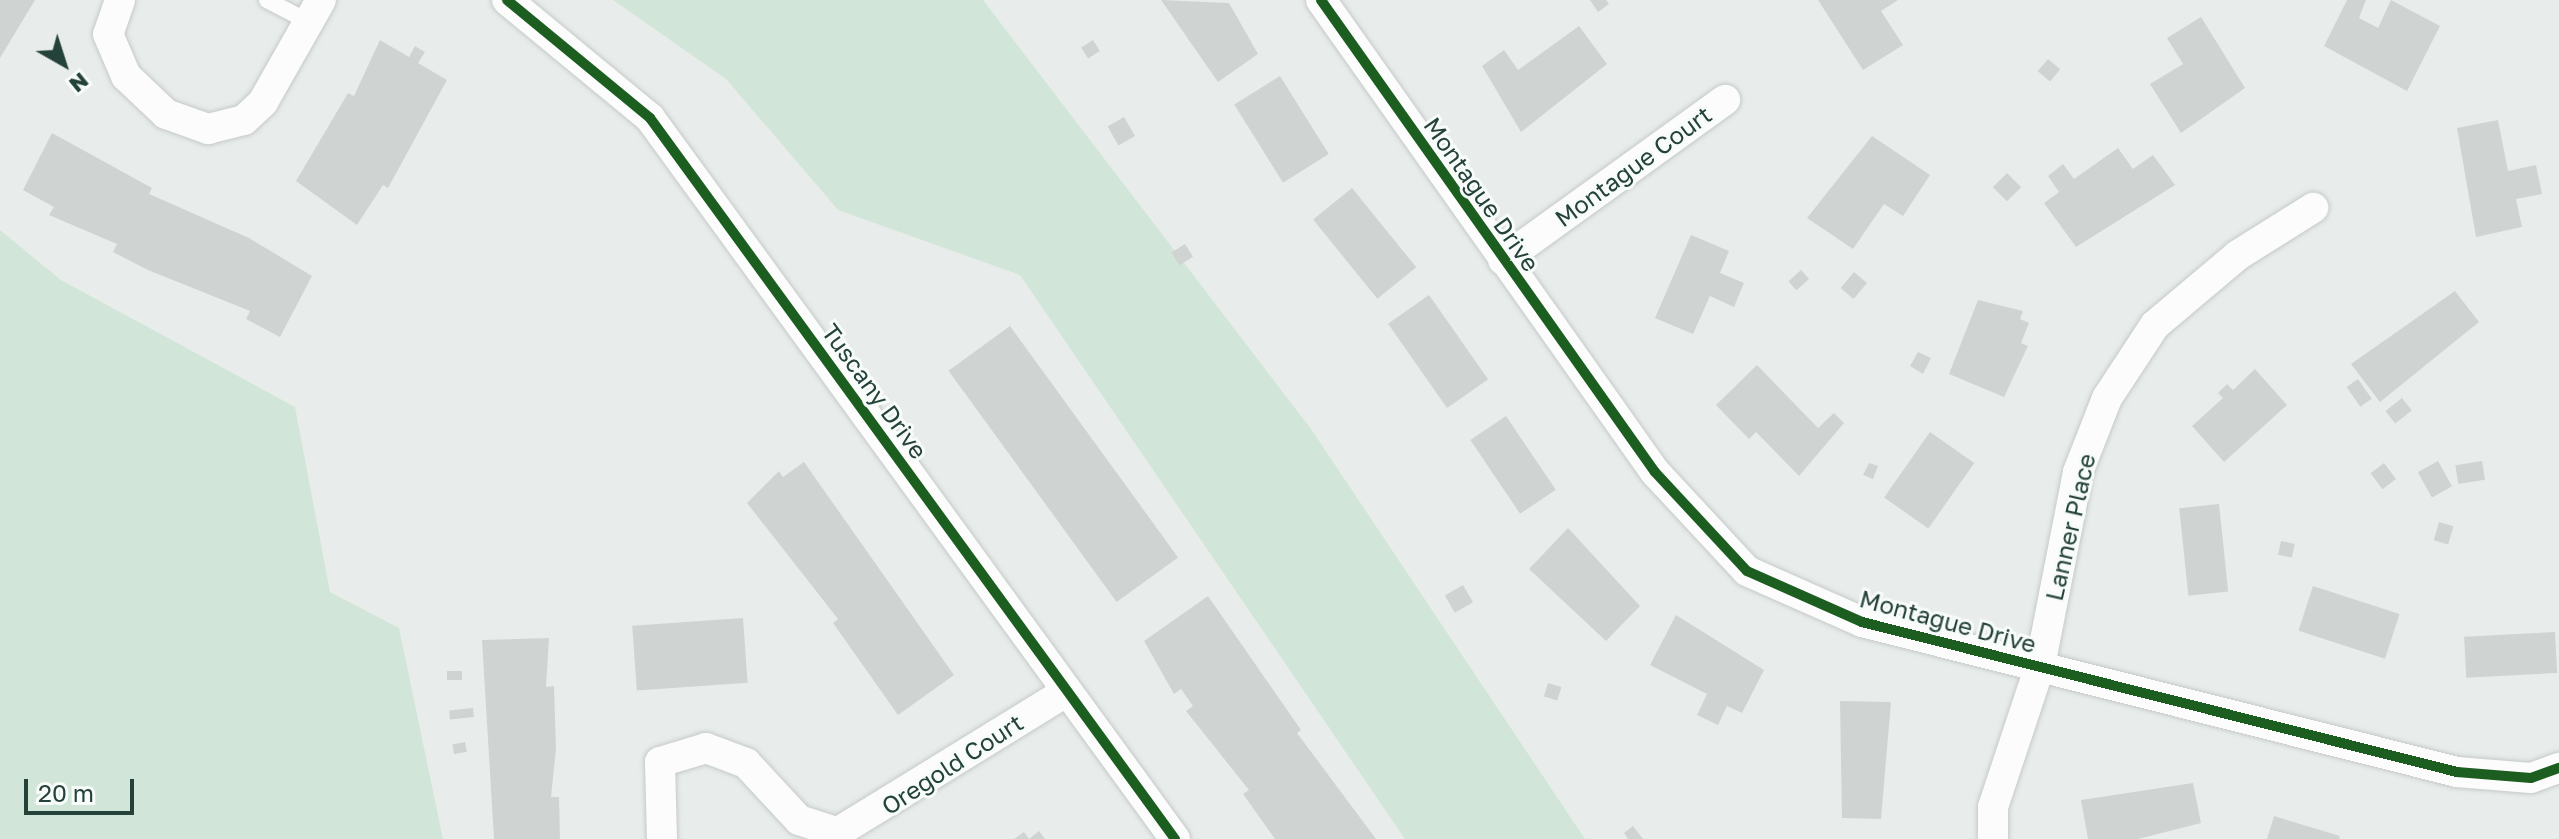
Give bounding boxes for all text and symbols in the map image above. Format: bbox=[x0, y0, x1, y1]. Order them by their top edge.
north arrow bbox=[24, 24, 104, 104]
text: N bbox=[64, 67, 94, 99]
street label: Montague Court bbox=[1549, 100, 1717, 232]
street label: Montague Drive bbox=[1418, 111, 1546, 277]
street label: Tuscany Drive bbox=[816, 318, 934, 464]
street label: Lanner Place bbox=[2039, 451, 2101, 603]
street label: Montague Drive bbox=[1857, 584, 2039, 658]
street label: Oregold Court bbox=[876, 708, 1028, 820]
scale bar bbox=[28, 763, 138, 813]
text: 20 m bbox=[38, 778, 94, 807]

